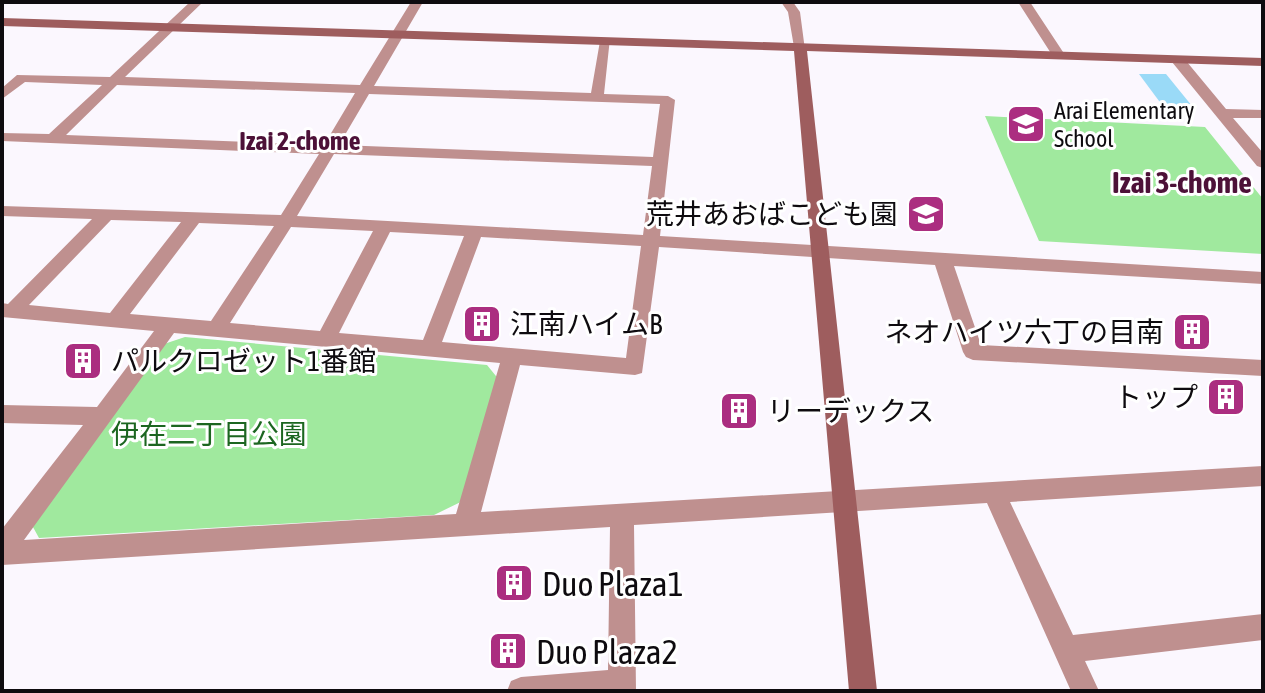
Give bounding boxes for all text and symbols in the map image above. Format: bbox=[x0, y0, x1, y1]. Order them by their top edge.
place label: Arai Elementary School bbox=[1054, 97, 1195, 152]
school or university icon: Arai Elementary School bbox=[1005, 103, 1047, 145]
district label: Izai 2-chome bbox=[239, 126, 361, 156]
district label: Izai 3-chome bbox=[1112, 165, 1252, 199]
school or university icon: 荒井あおばこども園 bbox=[905, 193, 947, 235]
place label: 荒井あおばこども園 bbox=[646, 198, 898, 230]
building icon: 江南ハイムB bbox=[461, 303, 503, 345]
place label: 江南ハイムB bbox=[510, 308, 662, 340]
building icon: ネオハイツ六丁の目南 bbox=[1171, 311, 1213, 353]
place label: ネオハイツ六丁の目南 bbox=[885, 316, 1164, 348]
building icon: パルクロゼット1番館 bbox=[62, 340, 104, 382]
place label: パルクロゼット1番館 bbox=[111, 345, 376, 377]
building icon: トップ bbox=[1205, 376, 1247, 418]
place label: トップ bbox=[1114, 381, 1198, 413]
building icon: リーデックス bbox=[718, 390, 760, 432]
place label: リーデックス bbox=[767, 395, 934, 427]
park label: 伊在二丁目公園 bbox=[111, 418, 307, 450]
building icon: Duo Plaza1 bbox=[493, 562, 535, 604]
place label: Duo Plaza1 bbox=[542, 564, 684, 603]
building icon: Duo Plaza2 bbox=[487, 630, 529, 672]
place label: Duo Plaza2 bbox=[536, 632, 678, 671]

